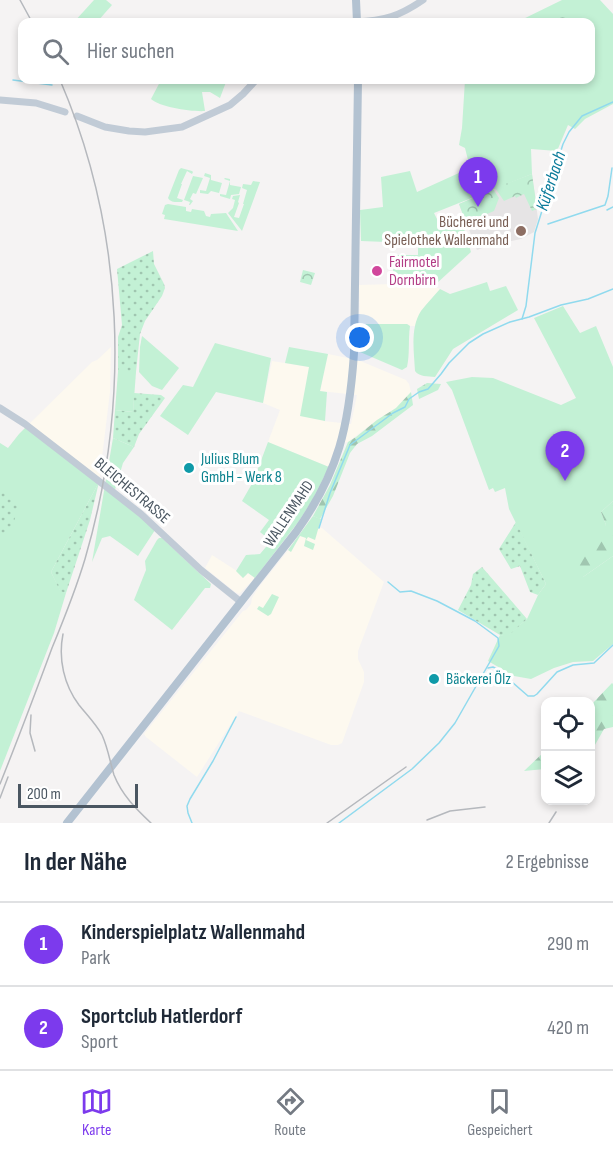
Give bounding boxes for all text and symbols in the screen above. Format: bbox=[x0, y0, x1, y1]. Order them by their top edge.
search box bbox=[18, 18, 595, 84]
icon: search bbox=[39, 35, 72, 68]
text: Hier suchen bbox=[87, 38, 175, 65]
water label: Küferbach bbox=[532, 148, 571, 213]
pin: 1 bbox=[458, 158, 498, 207]
place label: Bücherei und Spielothek Wallenmahd bbox=[384, 213, 509, 250]
marker: Bücherei und Spielothek Wallenmahd bbox=[514, 224, 528, 238]
place label: Fairmotel Dornbirn bbox=[389, 253, 440, 290]
marker: Fairmotel Dornbirn bbox=[370, 264, 384, 278]
your location bbox=[345, 323, 374, 352]
pin: 2 bbox=[546, 432, 584, 481]
place label: Julius Blum GmbH - Werk 8 bbox=[200, 450, 282, 487]
street label: BLEICHESTRASSE bbox=[90, 454, 174, 528]
marker: Julius Blum GmbH - Werk 8 bbox=[182, 461, 196, 475]
street label: WALLENMAHD bbox=[260, 477, 318, 551]
place label: Bäckerei Ölz bbox=[446, 670, 511, 689]
marker: Bäckerei Ölz bbox=[427, 672, 441, 686]
map controls bbox=[541, 697, 595, 805]
button: locate bbox=[541, 697, 595, 751]
button: layers bbox=[541, 751, 595, 805]
scale bar bbox=[18, 781, 138, 808]
text: 200 m bbox=[27, 785, 61, 804]
text: In der Nähe bbox=[24, 847, 127, 878]
text: 2 Ergebnisse bbox=[505, 850, 589, 874]
text: Kinderspielplatz Wallenmahd bbox=[81, 919, 305, 946]
text: 1 bbox=[40, 932, 47, 956]
text: 290 m bbox=[547, 932, 589, 956]
text: Park bbox=[81, 946, 110, 970]
text: Sportclub Hatlerdorf bbox=[81, 1003, 242, 1030]
text: 2 bbox=[39, 1016, 48, 1040]
text: 420 m bbox=[547, 1016, 589, 1040]
text: Sport bbox=[81, 1030, 118, 1054]
tab: Karte bbox=[80, 1085, 113, 1140]
tab: Route bbox=[274, 1085, 307, 1140]
tab: Gespeichert bbox=[467, 1085, 533, 1140]

